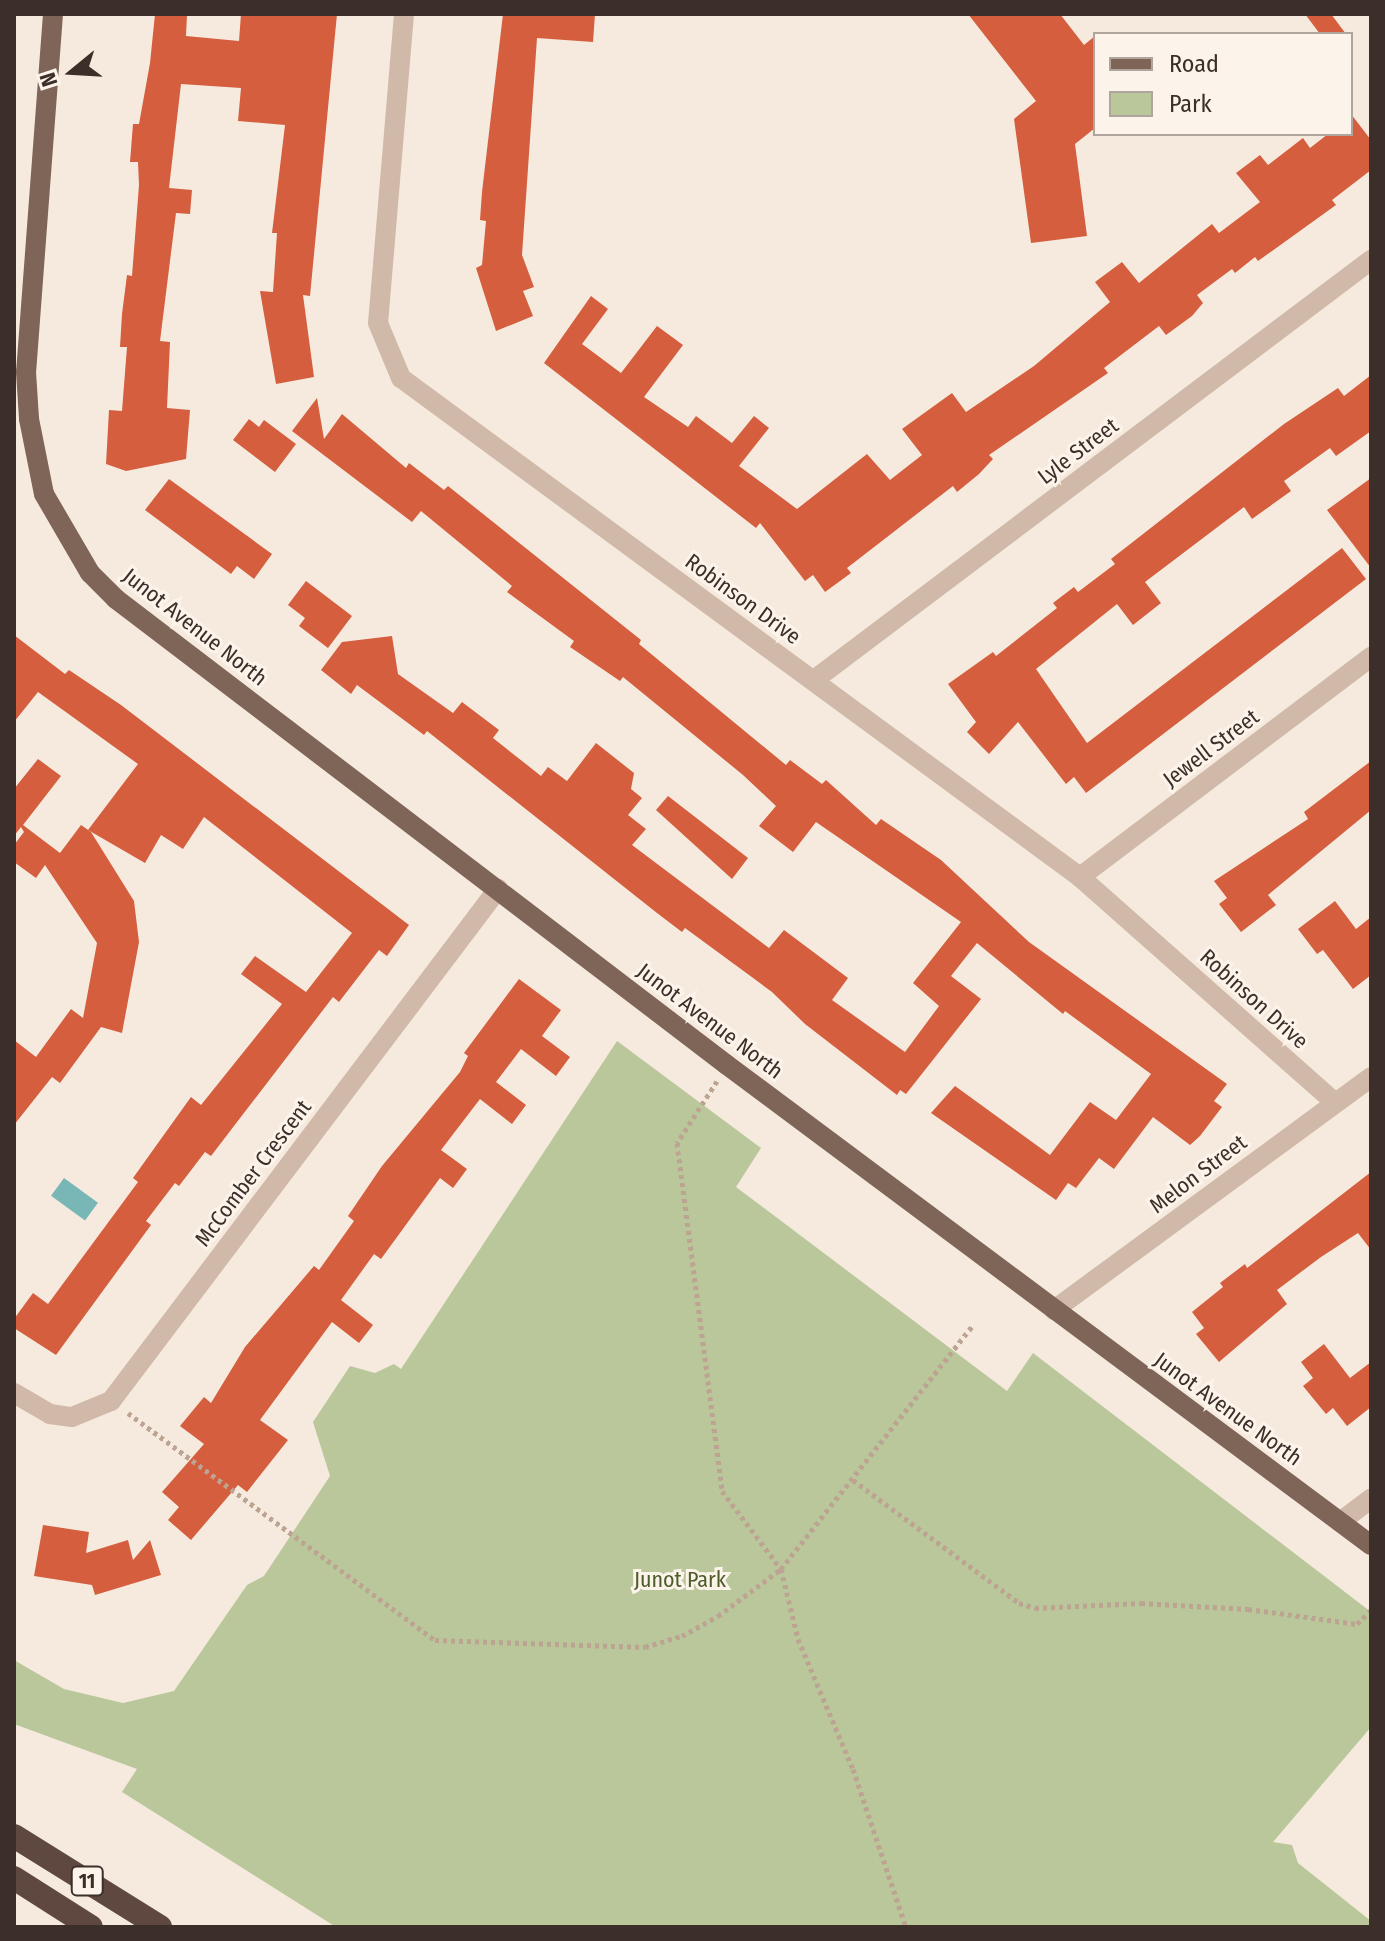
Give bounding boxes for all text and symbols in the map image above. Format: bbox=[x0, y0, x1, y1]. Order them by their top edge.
north arrow bbox=[32, 32, 112, 112]
legend bbox=[1093, 32, 1353, 136]
text: Road bbox=[1169, 50, 1219, 78]
text: N bbox=[34, 69, 64, 90]
text: Park bbox=[1169, 90, 1212, 118]
street label: Lyle Street bbox=[1033, 412, 1123, 490]
street label: Robinson Drive bbox=[680, 548, 806, 650]
street label: Junot Avenue North bbox=[118, 563, 272, 691]
street label: Jewell Street bbox=[1158, 703, 1264, 793]
street label: Robinson Drive bbox=[1194, 944, 1314, 1054]
street label: Junot Avenue North bbox=[632, 958, 788, 1084]
street label: McComber Crescent bbox=[189, 1095, 317, 1251]
street label: Melon Street bbox=[1144, 1129, 1252, 1219]
street label: Junot Avenue North bbox=[1149, 1347, 1307, 1471]
park label: Junot Park bbox=[634, 1567, 726, 1593]
road number: 11 bbox=[69, 1865, 105, 1897]

